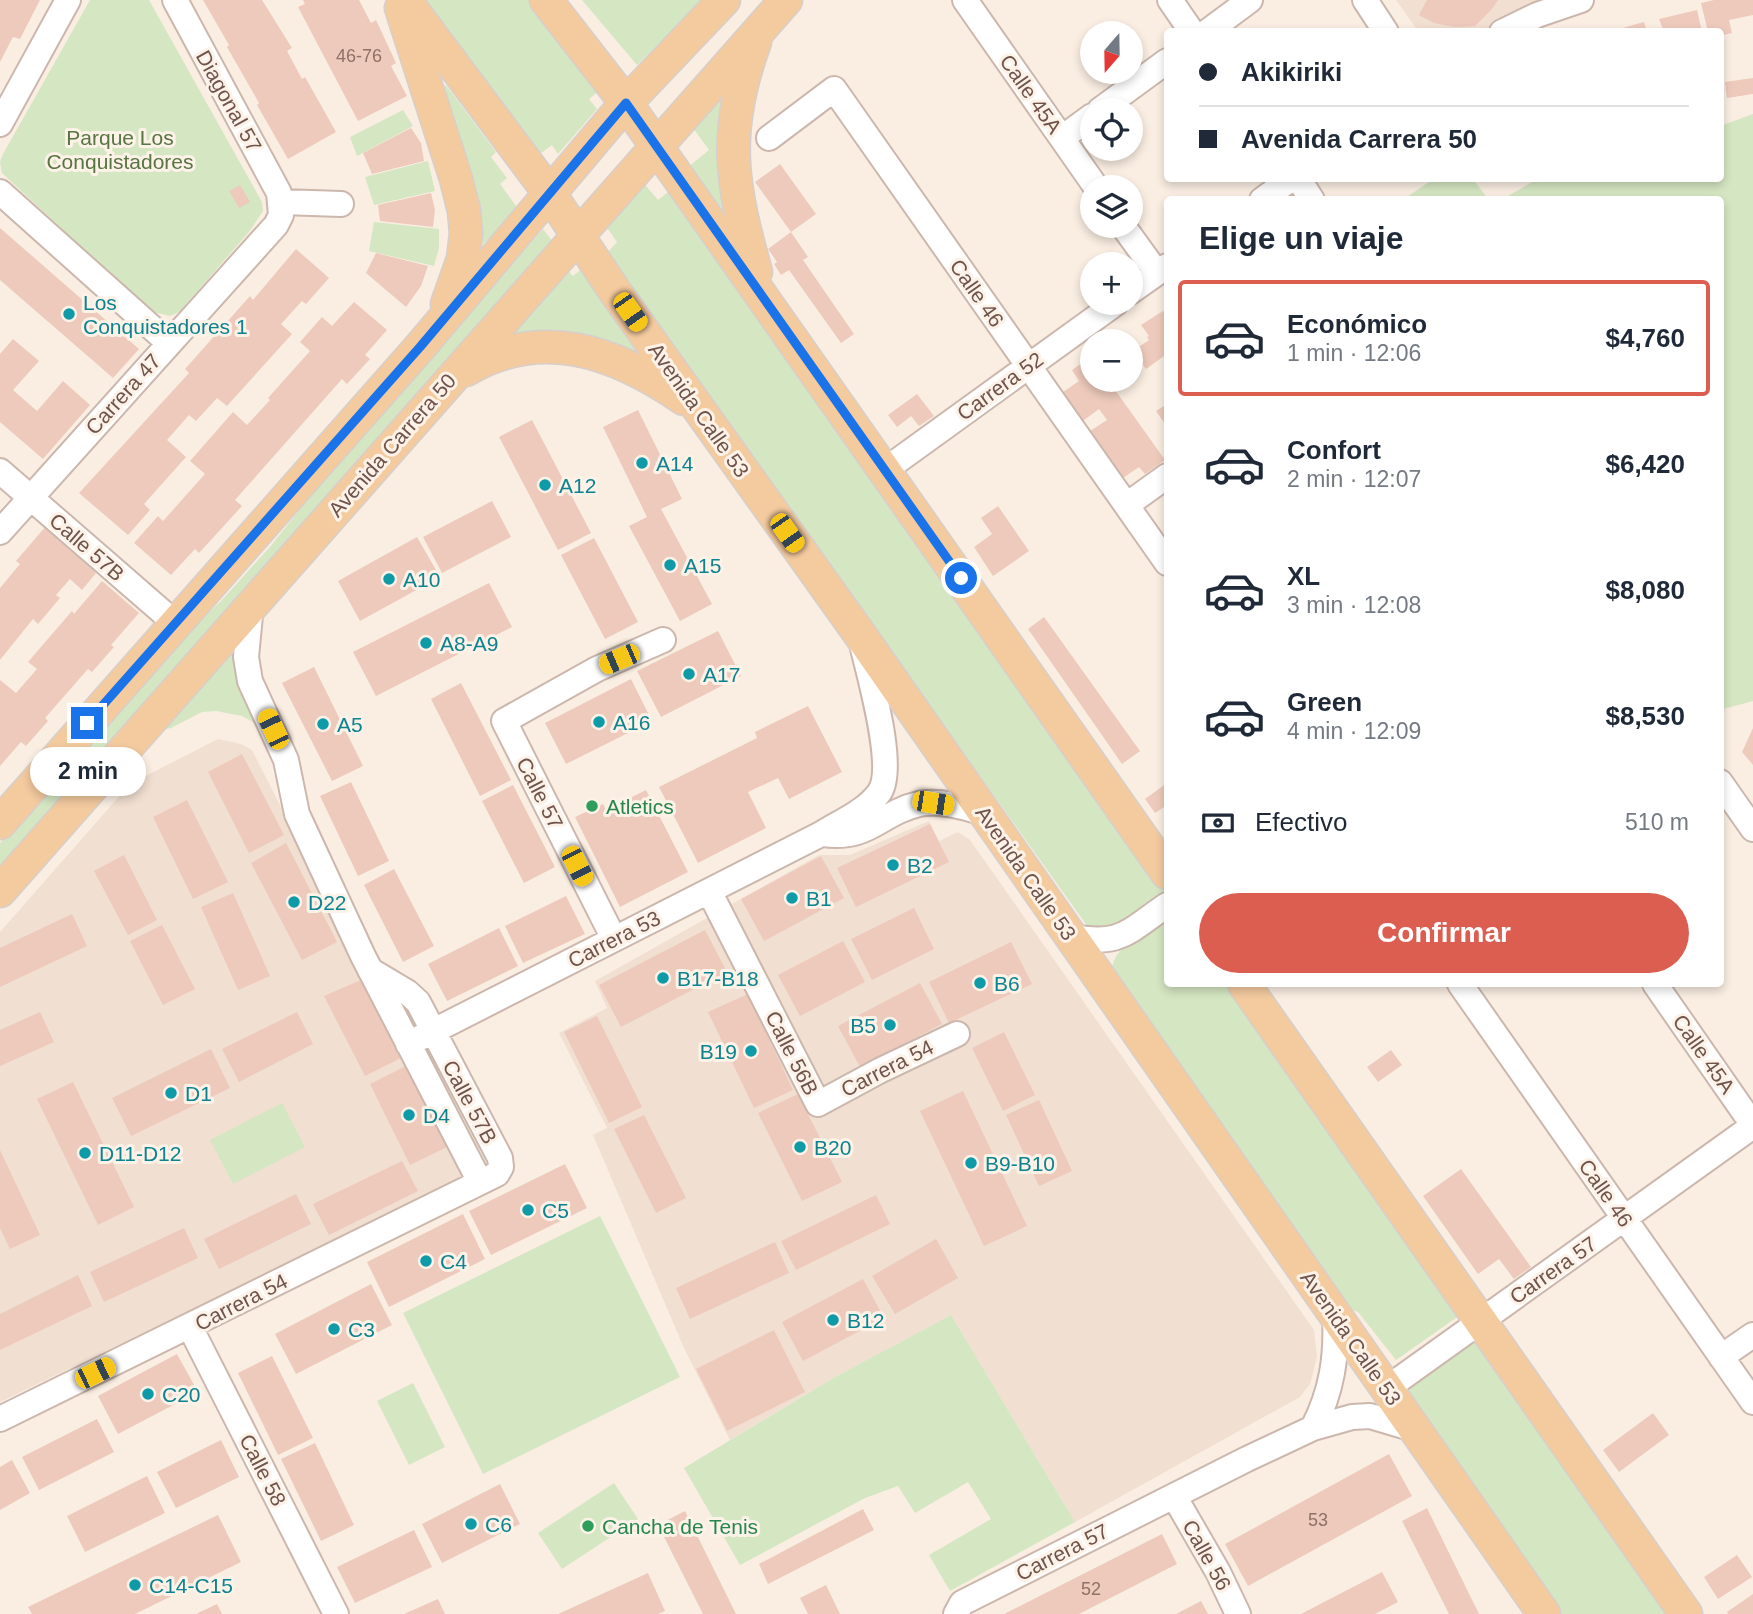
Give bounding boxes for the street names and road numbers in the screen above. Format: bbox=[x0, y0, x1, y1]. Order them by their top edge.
street label: Diagonal 57 bbox=[192, 46, 266, 156]
street label: Calle 45A bbox=[995, 50, 1067, 138]
street label: Calle 46 bbox=[945, 255, 1009, 331]
street label: Avenida Calle 53 bbox=[644, 339, 754, 481]
street label: Carrera 52 bbox=[953, 347, 1047, 425]
street label: Carrera 47 bbox=[81, 349, 165, 439]
street label: Avenida Carrera 50 bbox=[324, 369, 460, 521]
street label: Calle 57B bbox=[45, 508, 129, 586]
street label: Calle 57 bbox=[512, 753, 568, 833]
street label: Avenida Calle 53 bbox=[971, 802, 1081, 944]
street label: Carrera 53 bbox=[564, 906, 664, 972]
street label: Calle 56B bbox=[761, 1007, 823, 1099]
street label: Calle 45A bbox=[1668, 1010, 1740, 1098]
street label: Carrera 54 bbox=[837, 1035, 937, 1101]
street label: Calle 57B bbox=[438, 1056, 502, 1148]
street label: Calle 46 bbox=[1574, 1155, 1638, 1231]
street label: Carrera 57 bbox=[1505, 1232, 1601, 1308]
street label: Avenida Calle 53 bbox=[1296, 1267, 1406, 1409]
street label: Carrera 54 bbox=[191, 1269, 291, 1335]
street label: Calle 58 bbox=[235, 1430, 291, 1510]
street label: Calle 56 bbox=[1178, 1516, 1236, 1594]
street label: Carrera 57 bbox=[1012, 1519, 1112, 1585]

